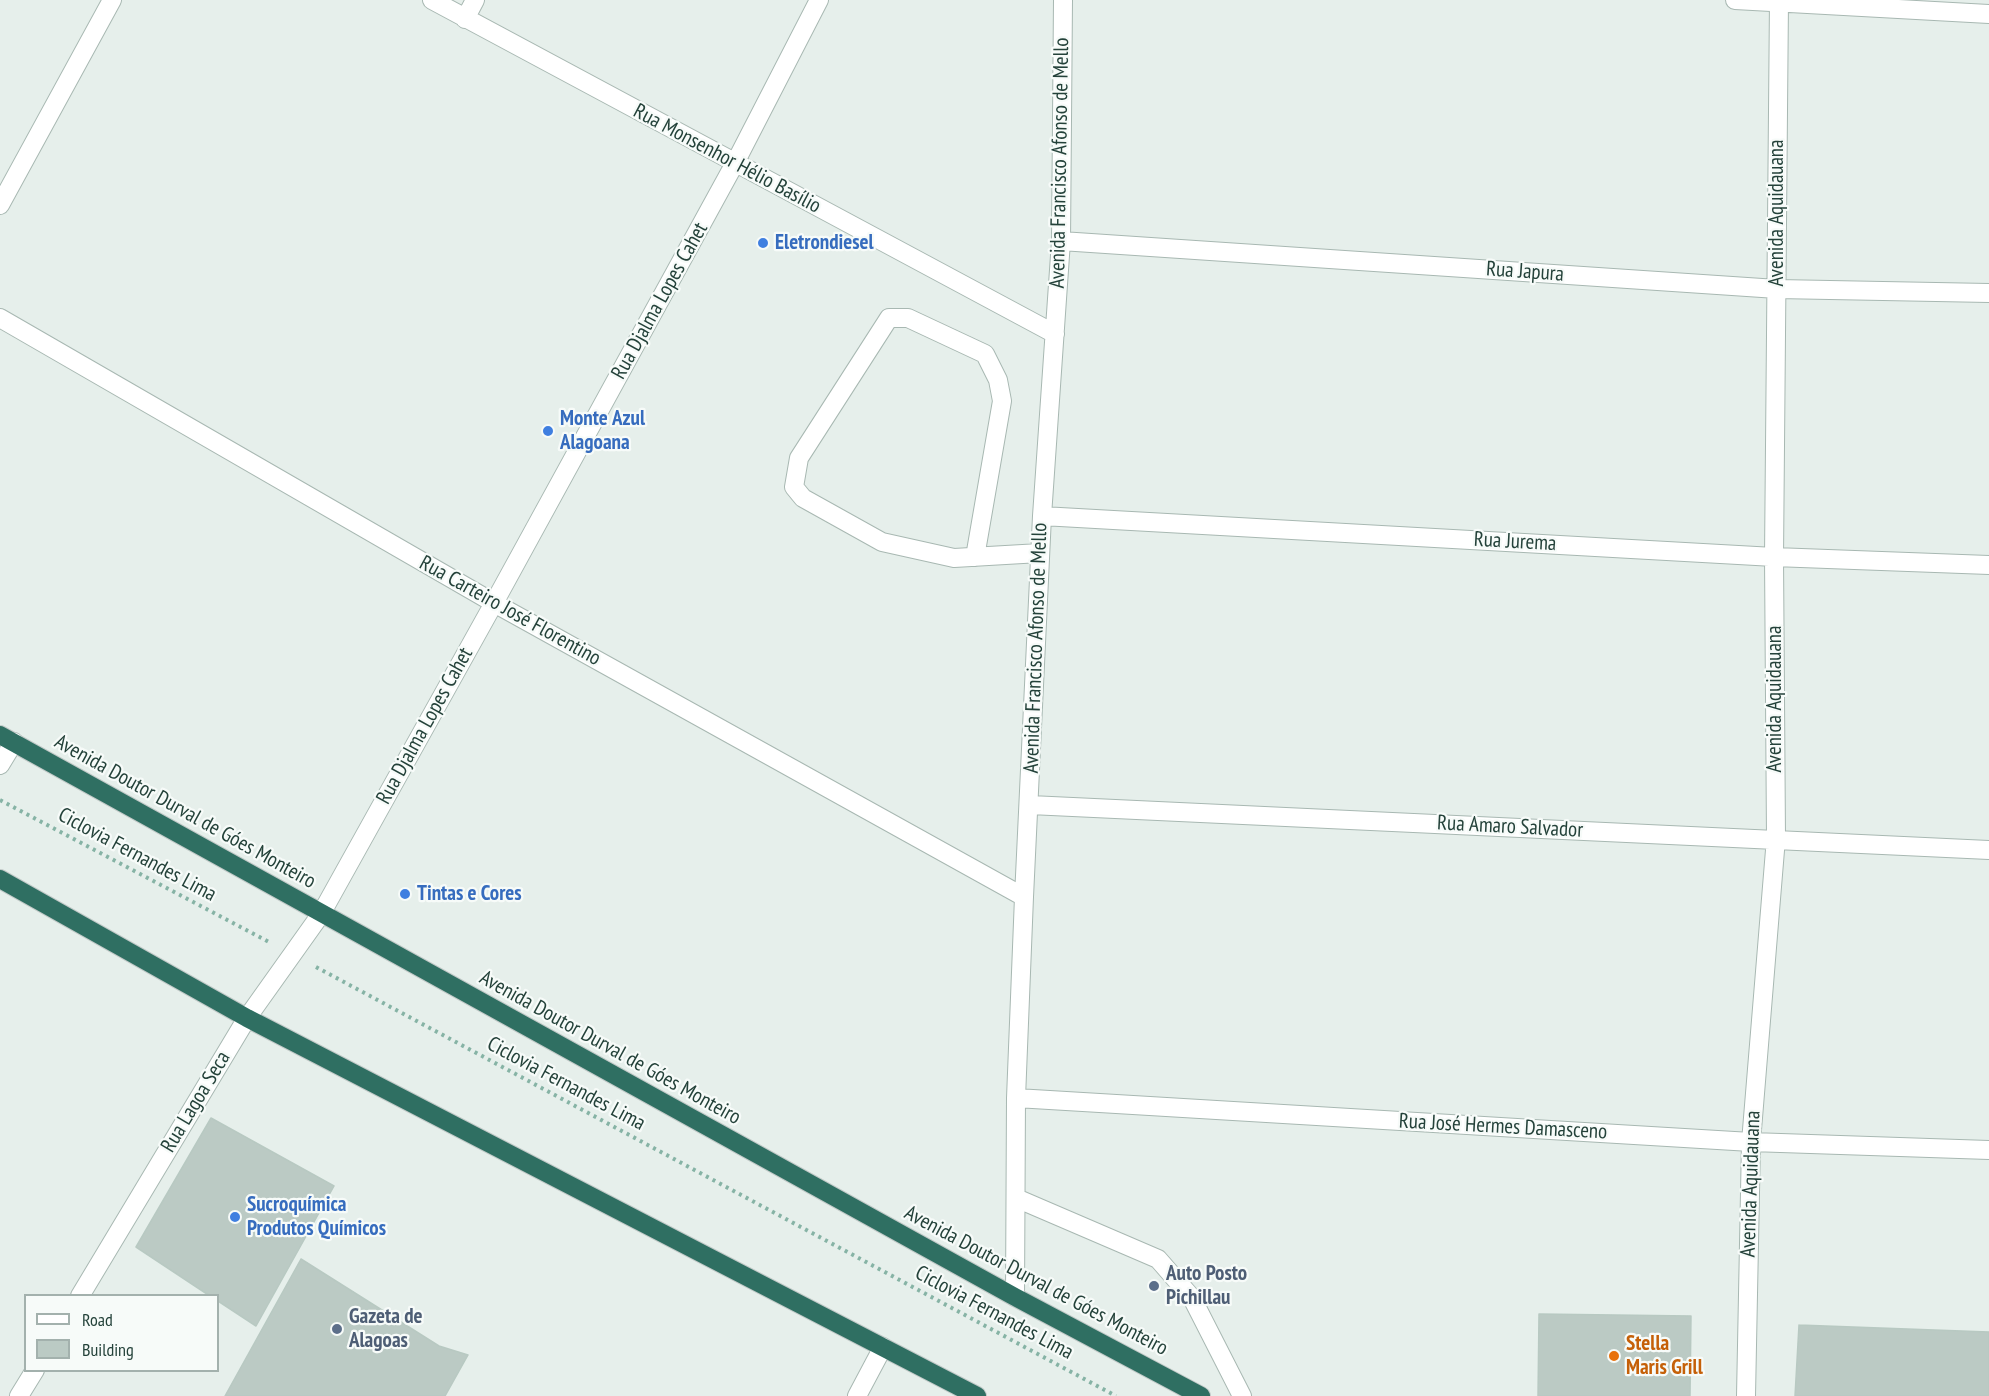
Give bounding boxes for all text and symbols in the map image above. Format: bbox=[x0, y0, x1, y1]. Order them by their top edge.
street label: Avenida Francisco Afonso de Mello bbox=[1045, 37, 1075, 289]
street label: Rua Monsenhor Hélio Basílio bbox=[629, 99, 825, 219]
street label: Avenida Aquidauana bbox=[1764, 140, 1790, 286]
street label: Rua Djalma Lopes Cahet bbox=[607, 218, 713, 384]
place label: Eletrondiesel bbox=[775, 230, 874, 256]
marker: Eletrondiesel bbox=[756, 236, 770, 250]
street label: Rua Japura bbox=[1485, 257, 1565, 287]
place label: Monte Azul Alagoana bbox=[560, 406, 645, 456]
marker: Monte Azul Alagoana bbox=[541, 424, 555, 438]
street label: Avenida Francisco Afonso de Mello bbox=[1019, 522, 1053, 774]
street label: Rua Jurema bbox=[1473, 527, 1557, 557]
street label: Rua Carteiro José Florentino bbox=[415, 551, 605, 671]
street label: Avenida Aquidauana bbox=[1762, 626, 1788, 772]
street label: Rua Djalma Lopes Cahet bbox=[372, 643, 478, 809]
street label: Avenida Doutor Durval de Góes Monteiro bbox=[50, 729, 320, 895]
street label: Ciclovia Fernandes Lima bbox=[54, 803, 220, 907]
street label: Rua Amaro Salvador bbox=[1436, 811, 1584, 843]
place label: Tintas e Cores bbox=[417, 881, 522, 907]
marker: Tintas e Cores bbox=[398, 887, 412, 901]
street label: Avenida Doutor Durval de Góes Monteiro bbox=[475, 965, 745, 1131]
street label: Ciclovia Fernandes Lima bbox=[483, 1032, 649, 1136]
street label: Rua Lagoa Seca bbox=[156, 1047, 236, 1157]
street label: Rua José Hermes Damasceno bbox=[1398, 1109, 1608, 1145]
street label: Avenida Aquidauana bbox=[1736, 1110, 1766, 1258]
place label: Sucroquímica Produtos Químicos bbox=[247, 1192, 386, 1242]
street label: Avenida Doutor Durval de Góes Monteiro bbox=[900, 1201, 1172, 1361]
marker: Sucroquímica Produtos Químicos bbox=[228, 1210, 242, 1224]
street label: Ciclovia Fernandes Lima bbox=[911, 1261, 1077, 1365]
place label: Auto Posto Pichillau bbox=[1166, 1261, 1247, 1311]
marker: Auto Posto Pichillau bbox=[1147, 1279, 1161, 1293]
legend bbox=[24, 1294, 219, 1372]
place label: Gazeta de Alagoas bbox=[349, 1304, 423, 1354]
text: Road bbox=[82, 1308, 113, 1331]
marker: Gazeta de Alagoas bbox=[330, 1322, 344, 1336]
place label: Stella Maris Grill bbox=[1626, 1331, 1703, 1381]
text: Building bbox=[82, 1338, 134, 1361]
marker: Stella Maris Grill bbox=[1607, 1349, 1621, 1363]

